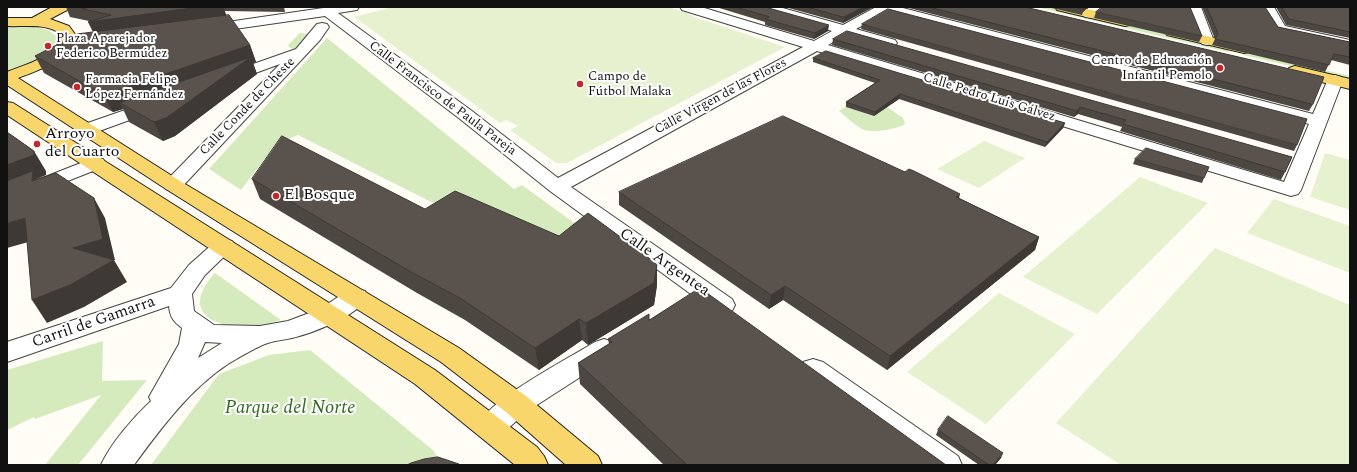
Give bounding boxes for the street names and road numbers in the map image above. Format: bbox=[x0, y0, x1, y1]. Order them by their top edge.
street label: Calle Francisco de Paula Pareja bbox=[365, 39, 519, 159]
street label: Calle Conde de Cheste bbox=[197, 55, 299, 159]
street label: Calle Virgen de las Flores bbox=[652, 56, 790, 138]
street label: Calle Pedro Luis Gálvez bbox=[921, 70, 1057, 126]
street label: Calle Argentea bbox=[615, 225, 713, 301]
street label: Carril de Gamarra bbox=[30, 293, 158, 353]

